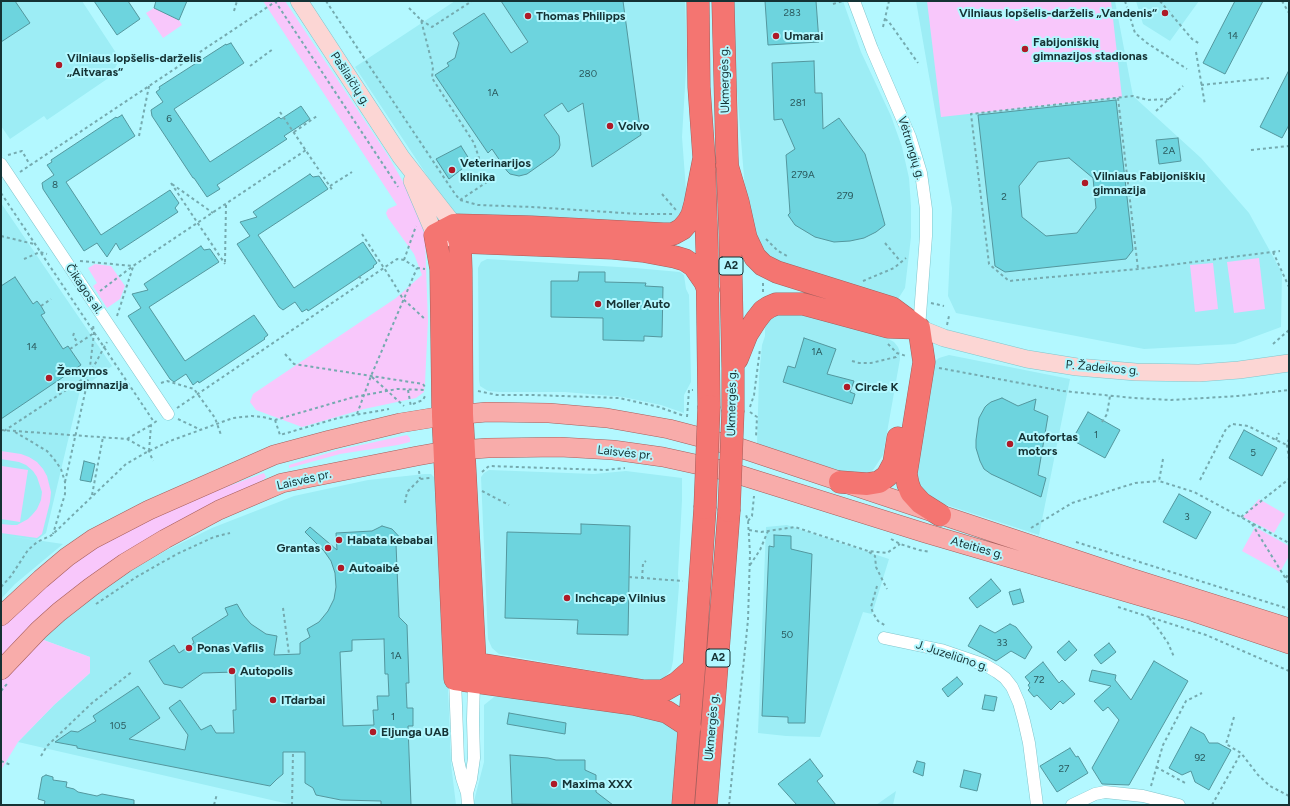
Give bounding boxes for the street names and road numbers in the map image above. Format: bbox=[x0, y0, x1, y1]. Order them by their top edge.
street label: Ukmergės g. bbox=[717, 46, 733, 114]
street label: Pašilaičių g. bbox=[327, 49, 373, 109]
street label: Vėtrungių g. bbox=[895, 115, 927, 181]
road number: A2 bbox=[719, 257, 743, 275]
street label: Čikagos al. bbox=[62, 261, 106, 317]
street label: P. Žadeikos g. bbox=[1065, 358, 1139, 378]
street label: Ukmergės g. bbox=[724, 369, 740, 437]
street label: Laisvės pr. bbox=[597, 443, 653, 463]
street label: Laisvės pr. bbox=[275, 467, 333, 493]
street label: Ateities g. bbox=[949, 534, 1005, 562]
street label: J. Juzeliūno g. bbox=[914, 638, 990, 674]
road number: A2 bbox=[706, 649, 730, 667]
street label: Ukmergės g. bbox=[702, 693, 722, 761]

